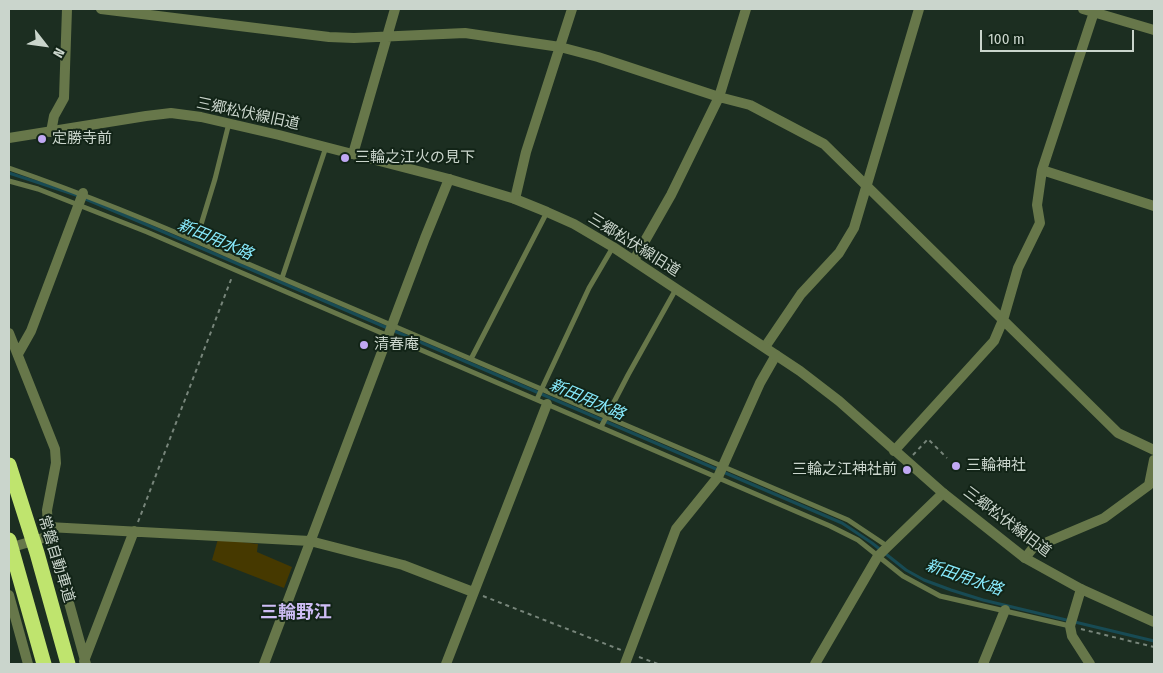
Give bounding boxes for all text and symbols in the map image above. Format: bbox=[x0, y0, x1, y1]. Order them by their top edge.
north arrow bbox=[20, 20, 70, 70]
scale bar bbox=[983, 20, 1137, 52]
text: 100 m bbox=[988, 30, 1025, 48]
text: N bbox=[49, 45, 68, 61]
street label: 三郷松伏線旧道 bbox=[195, 94, 301, 134]
place label: 定勝寺前 bbox=[52, 130, 112, 148]
marker: 定勝寺前 bbox=[36, 133, 48, 145]
place label: 三輪之江火の見下 bbox=[355, 149, 475, 167]
marker: 三輪之江火の見下 bbox=[339, 152, 351, 164]
street label: 三郷松伏線旧道 bbox=[585, 210, 683, 280]
water label: 新田用水路 bbox=[174, 216, 256, 264]
place label: 清春庵 bbox=[374, 336, 419, 354]
marker: 清春庵 bbox=[358, 339, 370, 351]
water label: 新田用水路 bbox=[546, 376, 628, 424]
place label: 三輪神社 bbox=[966, 457, 1026, 475]
marker: 三輪神社 bbox=[950, 460, 962, 472]
place label: 三輪之江神社前 bbox=[792, 461, 897, 479]
marker: 三輪之江神社前 bbox=[901, 464, 913, 476]
street label: 三郷松伏線旧道 bbox=[960, 483, 1054, 561]
street label: 常磐自動車道 bbox=[34, 513, 78, 605]
water label: 新田用水路 bbox=[923, 556, 1005, 600]
district label: 三輪野江 bbox=[260, 602, 332, 624]

